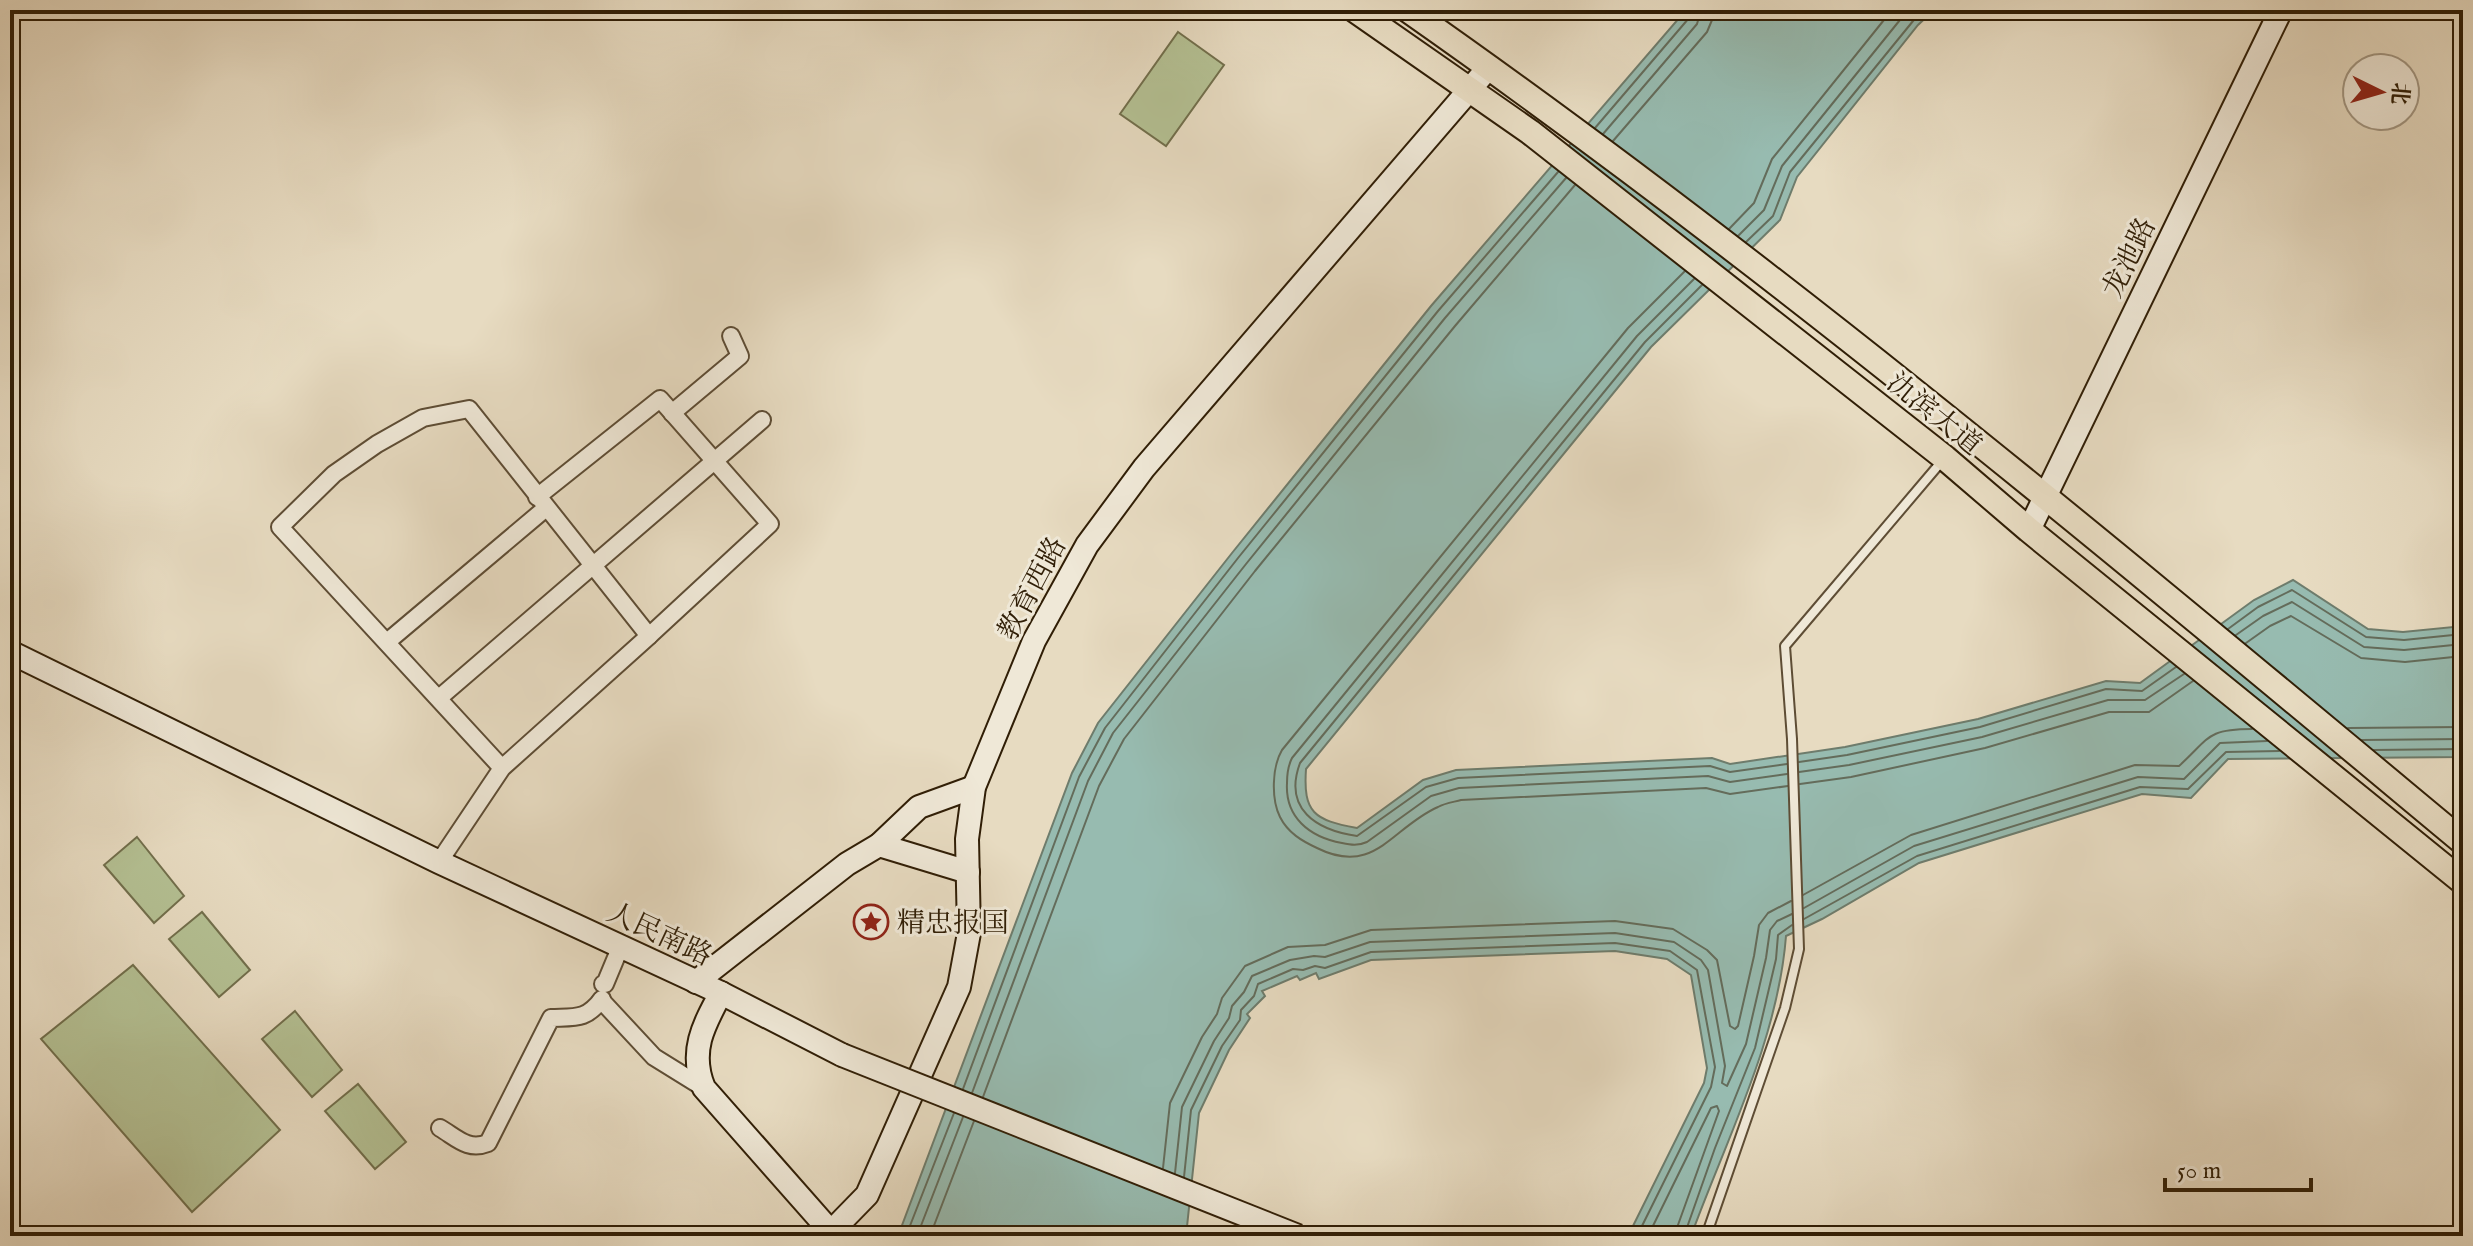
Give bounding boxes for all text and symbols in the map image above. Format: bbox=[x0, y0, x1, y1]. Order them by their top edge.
north arrow bbox=[2341, 52, 2421, 132]
text: 北 bbox=[2384, 81, 2414, 106]
street label: 龙池路 bbox=[2096, 213, 2164, 304]
street label: 氿滨大道 bbox=[1879, 366, 1988, 464]
street label: 教育西路 bbox=[991, 532, 1075, 647]
street label: 人民南路 bbox=[601, 896, 717, 975]
place icon: 精忠报国 bbox=[852, 903, 890, 941]
place label: 精忠报国 bbox=[897, 907, 1009, 942]
scale bar bbox=[2165, 1142, 2311, 1192]
text: 50 m bbox=[2177, 1156, 2221, 1187]

